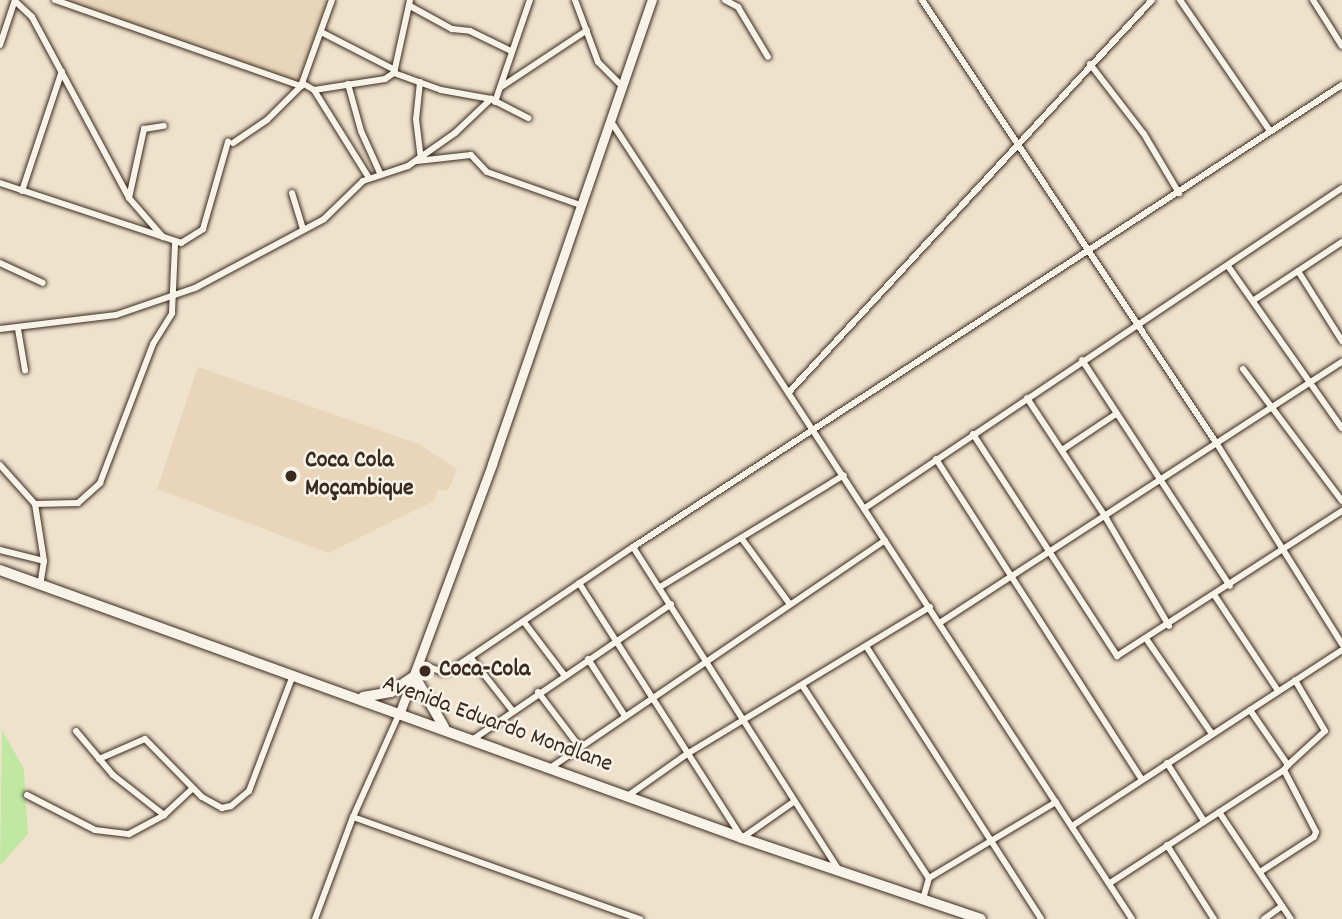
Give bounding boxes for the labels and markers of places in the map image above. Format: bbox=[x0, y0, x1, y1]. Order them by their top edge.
place label: Coca Cola Moçambique bbox=[305, 448, 414, 504]
marker: Coca Cola Moçambique bbox=[283, 468, 299, 484]
place label: Coca-Cola bbox=[439, 657, 530, 685]
marker: Coca-Cola bbox=[417, 663, 433, 679]

